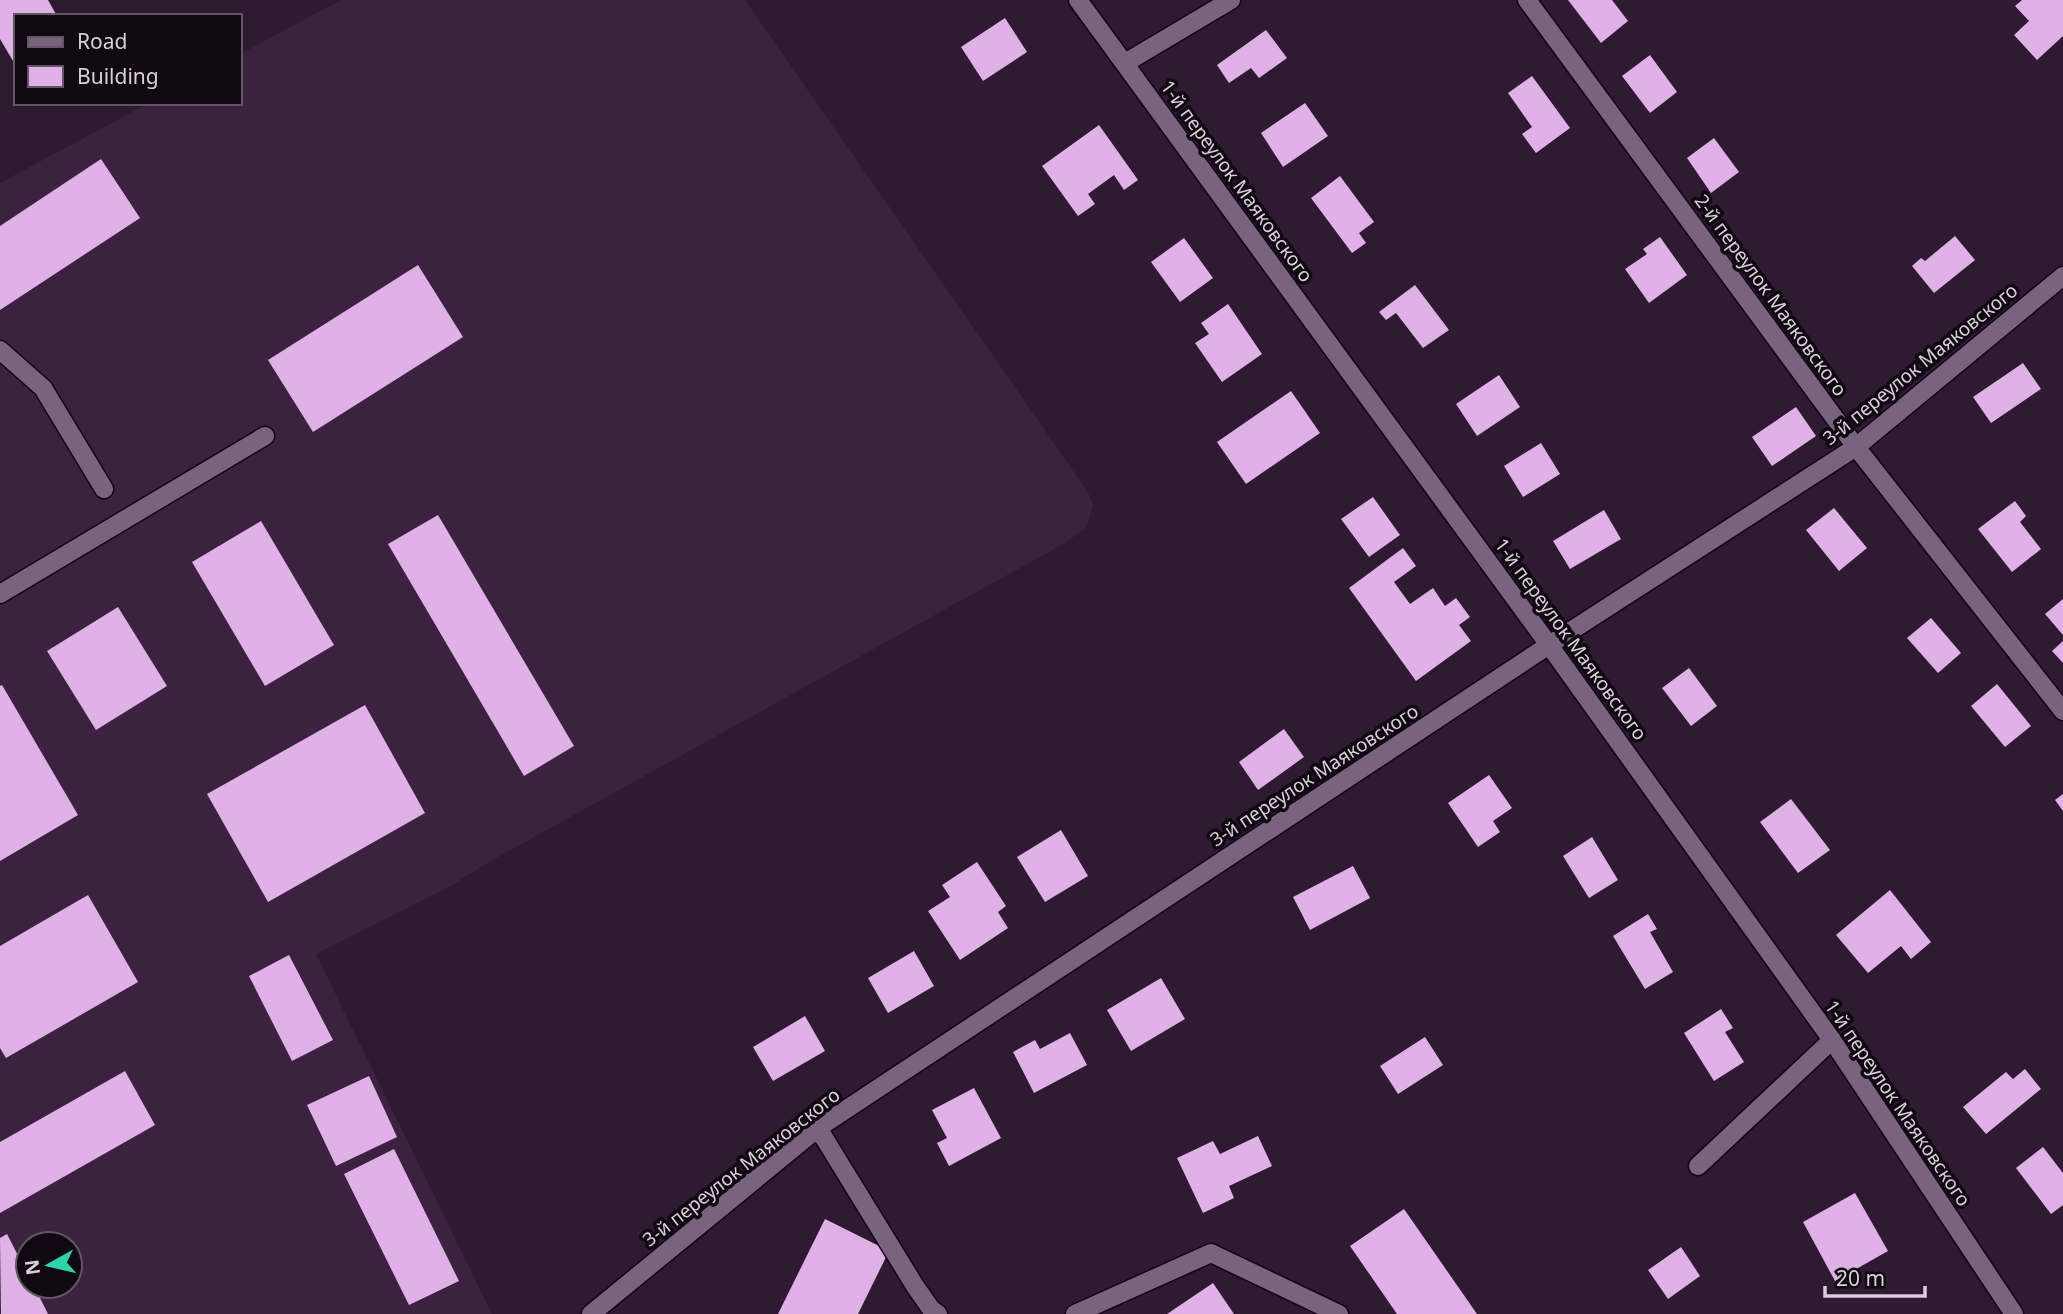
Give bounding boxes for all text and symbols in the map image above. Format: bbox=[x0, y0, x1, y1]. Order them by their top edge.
legend bbox=[14, 14, 242, 105]
text: Road bbox=[77, 27, 127, 55]
text: Building bbox=[77, 62, 159, 90]
street label: 1-й переулок Маяковского bbox=[1155, 75, 1319, 287]
street label: 2-й переулок Маяковского bbox=[1689, 189, 1853, 401]
street label: 3-й переулок Маяковского bbox=[1817, 277, 2023, 451]
street label: 1-й переулок Маяковского bbox=[1489, 533, 1653, 745]
street label: 3-й переулок Маяковского bbox=[1205, 698, 1423, 852]
street label: 1-й переулок Маяковского bbox=[1819, 995, 1977, 1211]
street label: 3-й переулок Маяковского bbox=[637, 1082, 845, 1252]
north arrow bbox=[14, 1230, 84, 1300]
scale bar bbox=[1825, 1254, 1925, 1298]
text: N bbox=[18, 1258, 46, 1277]
text: 20 m bbox=[1836, 1264, 1885, 1292]

